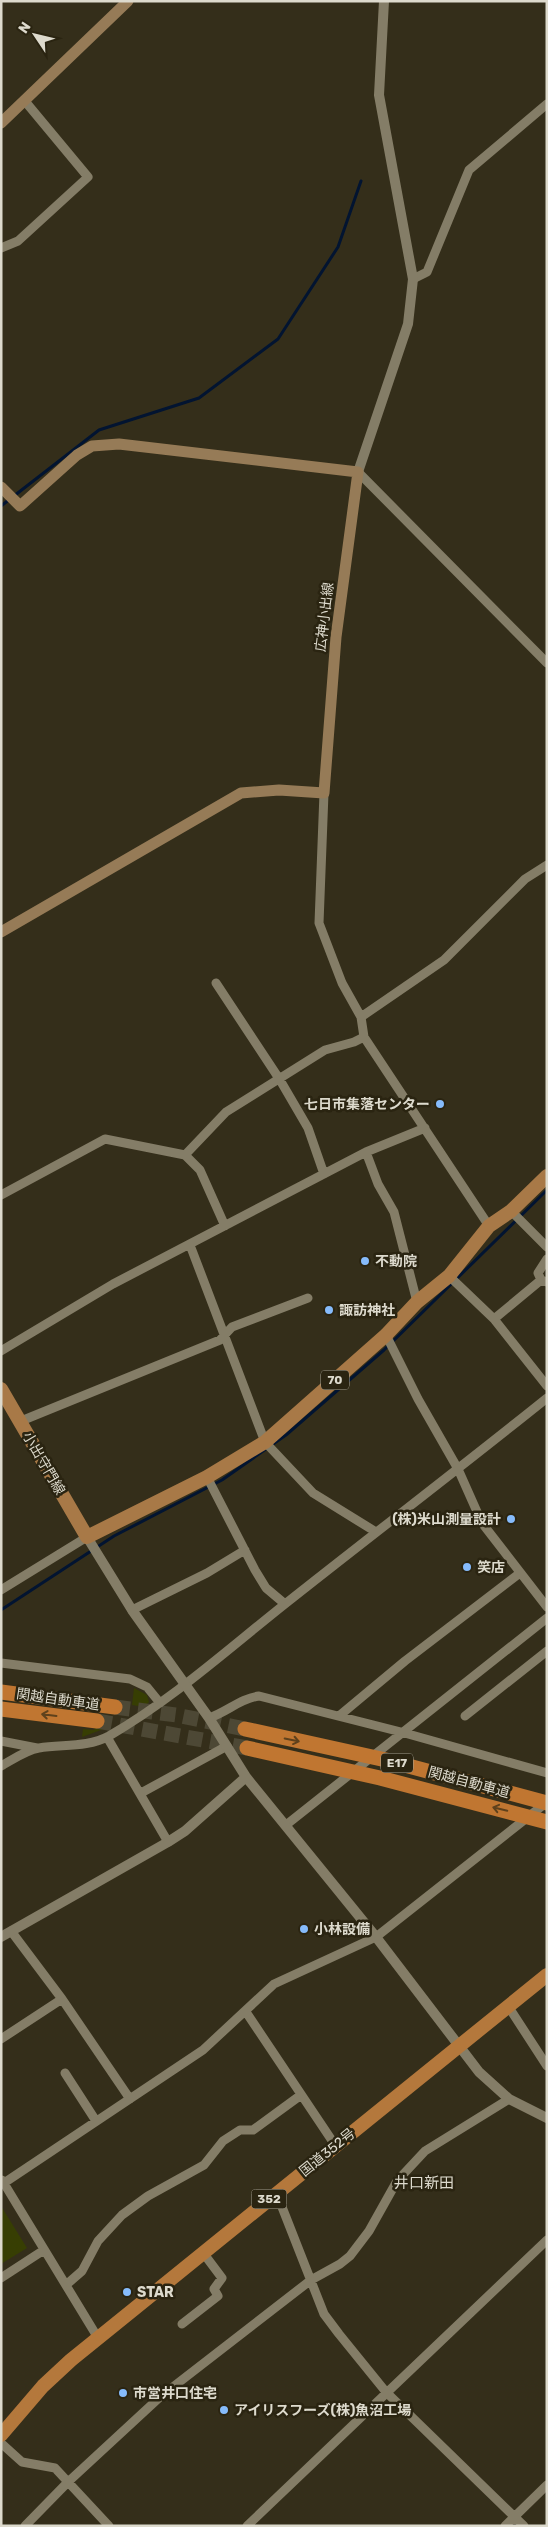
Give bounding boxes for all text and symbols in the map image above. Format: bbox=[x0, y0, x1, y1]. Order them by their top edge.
north arrow bbox=[10, 10, 60, 60]
text: N bbox=[15, 19, 35, 37]
street label: 広神小出線 bbox=[312, 581, 337, 653]
place label: 七日市集落センター bbox=[304, 1096, 430, 1113]
marker: 七日市集落センター bbox=[434, 1098, 446, 1110]
place label: 不動院 bbox=[375, 1253, 417, 1270]
marker: 不動院 bbox=[359, 1255, 371, 1267]
place label: 諏訪神社 bbox=[339, 1302, 395, 1319]
marker: 諏訪神社 bbox=[323, 1304, 335, 1316]
road number: 70 bbox=[321, 1370, 349, 1390]
street label: 小出守門線 bbox=[19, 1429, 68, 1498]
place label: (株)米山測量設計 bbox=[392, 1511, 501, 1528]
marker: (株)米山測量設計 bbox=[505, 1513, 517, 1525]
place label: 笑店 bbox=[477, 1559, 505, 1576]
marker: 笑店 bbox=[461, 1561, 473, 1573]
street label: 関越自動車道 bbox=[15, 1685, 101, 1714]
one-way arrow bbox=[42, 1710, 58, 1720]
one-way arrow bbox=[284, 1735, 300, 1745]
road number: E17 bbox=[381, 1754, 413, 1772]
street label: 関越自動車道 bbox=[426, 1763, 512, 1802]
one-way arrow bbox=[492, 1803, 508, 1813]
place label: 小林設備 bbox=[314, 1921, 370, 1938]
marker: 小林設備 bbox=[298, 1923, 310, 1935]
street label: 国道352号 bbox=[296, 2125, 359, 2180]
district label: 井口新田 bbox=[394, 2174, 454, 2192]
road number: 352 bbox=[252, 2190, 286, 2208]
place label: STAR bbox=[137, 2284, 174, 2301]
marker: STAR bbox=[121, 2286, 133, 2298]
place label: 市営井口住宅 bbox=[133, 2385, 217, 2402]
marker: 市営井口住宅 bbox=[117, 2387, 129, 2399]
place label: アイリスフーズ(株)魚沼工場 bbox=[234, 2402, 411, 2419]
marker: アイリスフーズ(株)魚沼工場 bbox=[218, 2404, 230, 2416]

